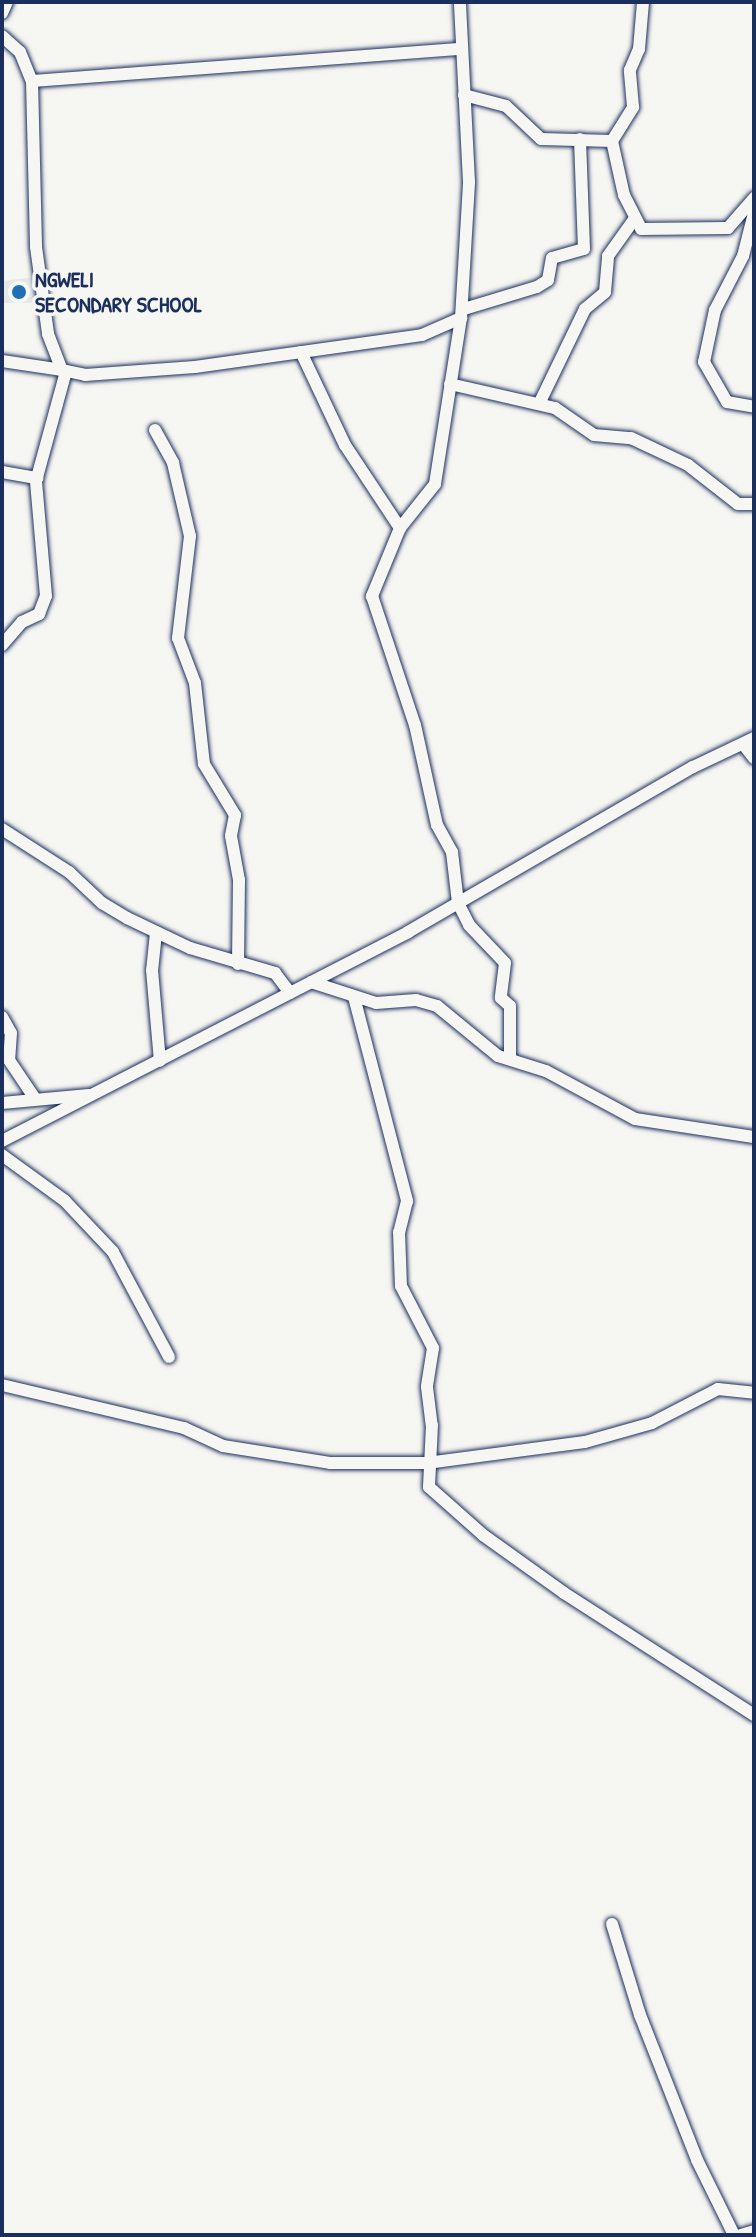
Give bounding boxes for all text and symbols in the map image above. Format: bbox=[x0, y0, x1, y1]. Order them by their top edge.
place label: NGWELI SECONDARY SCHOOL bbox=[35, 266, 202, 318]
marker: NGWELI SECONDARY SCHOOL bbox=[10, 283, 28, 301]

